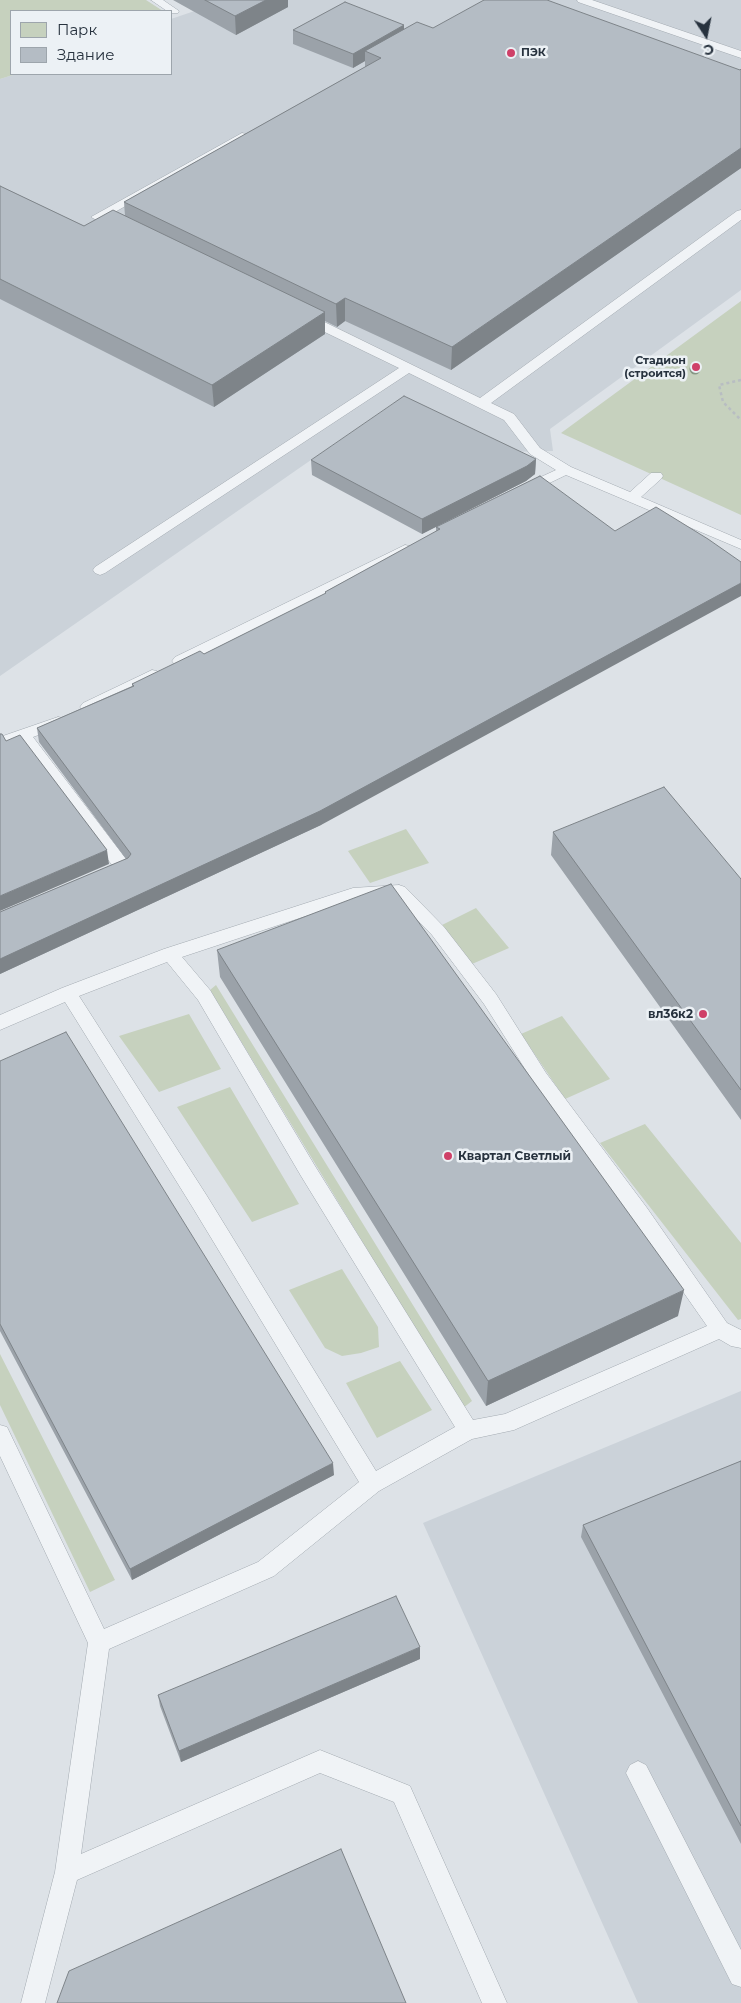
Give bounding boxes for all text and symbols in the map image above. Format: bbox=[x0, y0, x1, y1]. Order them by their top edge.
legend bbox=[10, 10, 172, 75]
north arrow bbox=[681, 10, 731, 60]
text: Парк bbox=[57, 20, 97, 39]
text: С bbox=[702, 40, 716, 60]
text: Здание bbox=[57, 45, 115, 64]
place label: ПЭК bbox=[521, 46, 546, 60]
marker: ПЭК bbox=[505, 47, 517, 59]
place label: Стадион (строится) bbox=[624, 354, 686, 380]
marker: Стадион (строится) bbox=[690, 361, 702, 373]
place label: вл36к2 bbox=[648, 1007, 693, 1021]
marker: вл36к2 bbox=[697, 1008, 709, 1020]
place label: Квартал Светлый bbox=[458, 1149, 571, 1163]
marker: Квартал Светлый bbox=[442, 1150, 454, 1162]

